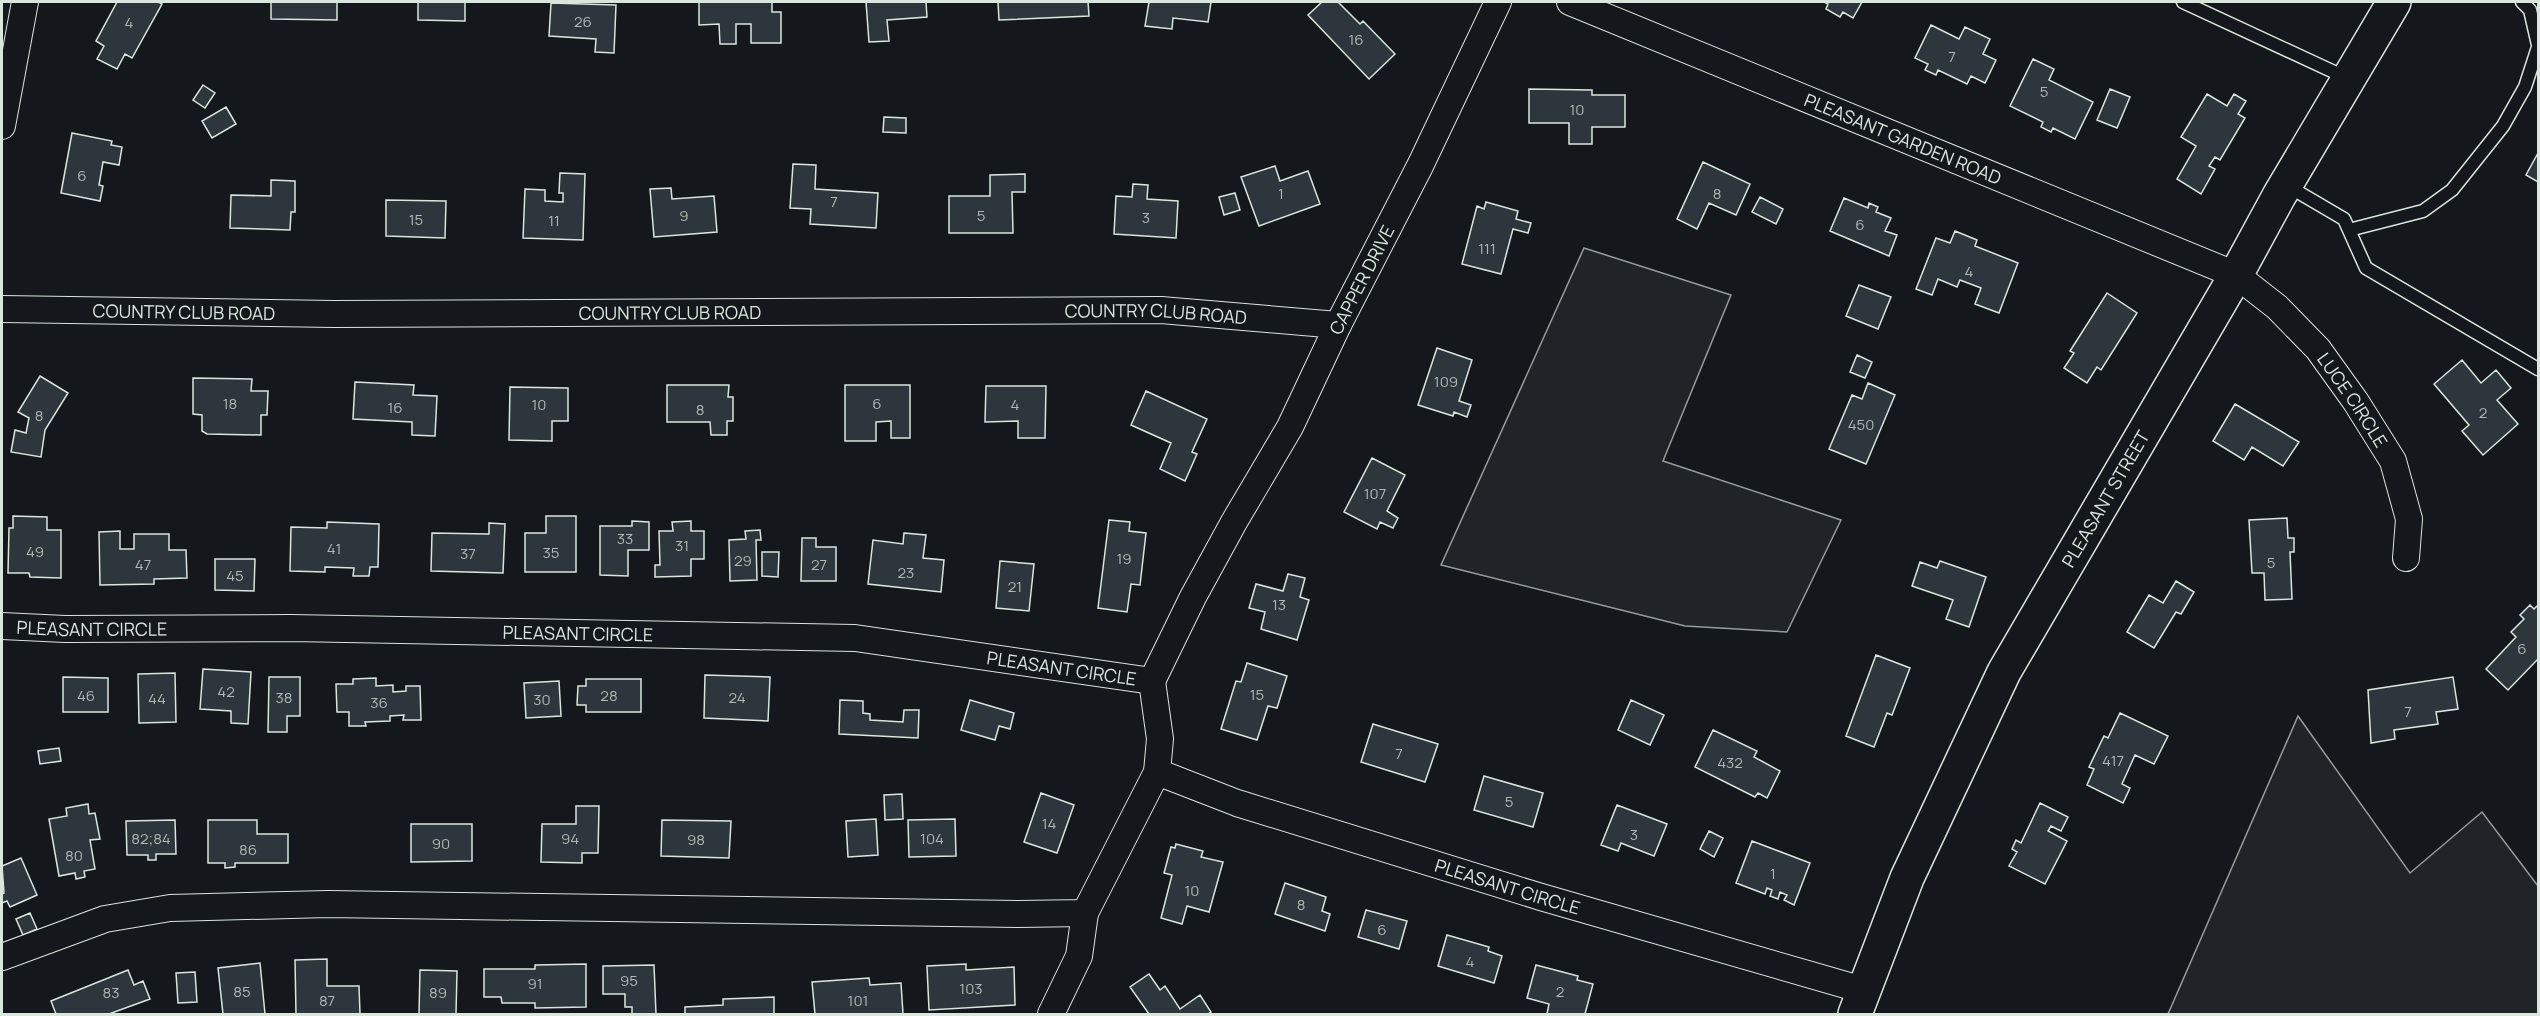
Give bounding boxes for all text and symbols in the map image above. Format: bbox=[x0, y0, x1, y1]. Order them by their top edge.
house number: 26 bbox=[574, 11, 592, 32]
house number: 4 bbox=[125, 12, 134, 33]
house number: 16 bbox=[1348, 29, 1364, 50]
house number: 7 bbox=[1948, 46, 1956, 67]
house number: 5 bbox=[2040, 81, 2048, 102]
street label: PLEASANT GARDEN ROAD bbox=[1801, 87, 2005, 190]
house number: 10 bbox=[1570, 99, 1585, 120]
house number: 6 bbox=[77, 165, 87, 186]
house number: 1 bbox=[1278, 183, 1284, 204]
house number: 8 bbox=[1713, 183, 1721, 204]
house number: 7 bbox=[830, 191, 838, 212]
house number: 9 bbox=[679, 205, 689, 226]
house number: 5 bbox=[977, 205, 985, 226]
house number: 3 bbox=[1142, 207, 1150, 228]
house number: 15 bbox=[409, 209, 423, 230]
house number: 11 bbox=[548, 210, 560, 231]
house number: 6 bbox=[1855, 214, 1865, 235]
street label: CAPPER DRIVE bbox=[1323, 221, 1399, 338]
house number: 111 bbox=[1478, 238, 1496, 259]
house number: 4 bbox=[1965, 261, 1974, 282]
street label: COUNTRY CLUB ROAD bbox=[93, 298, 275, 325]
street label: COUNTRY CLUB ROAD bbox=[1065, 298, 1248, 329]
street label: COUNTRY CLUB ROAD bbox=[579, 300, 761, 325]
street label: LUCE CIRCLE bbox=[2312, 348, 2393, 452]
house number: 109 bbox=[1434, 371, 1458, 392]
house number: 18 bbox=[223, 393, 237, 414]
house number: 6 bbox=[872, 393, 882, 414]
house number: 10 bbox=[532, 394, 547, 415]
house number: 4 bbox=[1011, 394, 1020, 415]
house number: 16 bbox=[387, 397, 403, 418]
house number: 8 bbox=[696, 399, 704, 420]
house number: 2 bbox=[2479, 402, 2487, 423]
house number: 8 bbox=[35, 405, 43, 426]
house number: 450 bbox=[1848, 414, 1874, 435]
street label: PLEASANT STREET bbox=[2056, 426, 2155, 571]
house number: 107 bbox=[1364, 483, 1386, 504]
house number: 33 bbox=[617, 528, 633, 549]
house number: 31 bbox=[675, 535, 689, 556]
house number: 41 bbox=[327, 538, 341, 559]
house number: 49 bbox=[26, 541, 44, 562]
house number: 35 bbox=[543, 542, 559, 563]
house number: 37 bbox=[460, 543, 476, 564]
house number: 19 bbox=[1116, 548, 1132, 569]
house number: 29 bbox=[734, 550, 752, 571]
house number: 5 bbox=[2267, 552, 2275, 573]
house number: 47 bbox=[135, 554, 151, 575]
house number: 27 bbox=[811, 554, 827, 575]
house number: 23 bbox=[898, 562, 914, 583]
house number: 45 bbox=[226, 565, 244, 586]
house number: 21 bbox=[1008, 576, 1022, 597]
house number: 13 bbox=[1272, 594, 1286, 615]
street label: PLEASANT CIRCLE bbox=[16, 615, 167, 641]
street label: PLEASANT CIRCLE bbox=[502, 620, 653, 646]
house number: 6 bbox=[2517, 638, 2527, 659]
street label: PLEASANT CIRCLE bbox=[985, 645, 1138, 691]
house number: 42 bbox=[217, 681, 235, 702]
house number: 15 bbox=[1250, 684, 1264, 705]
house number: 46 bbox=[77, 685, 95, 706]
house number: 28 bbox=[600, 685, 618, 706]
house number: 38 bbox=[275, 687, 293, 708]
house number: 24 bbox=[728, 687, 746, 708]
house number: 44 bbox=[148, 688, 166, 709]
house number: 30 bbox=[533, 689, 551, 710]
house number: 36 bbox=[370, 692, 388, 713]
house number: 7 bbox=[2404, 701, 2412, 722]
house number: 7 bbox=[1395, 743, 1403, 764]
house number: 417 bbox=[2102, 750, 2124, 771]
house number: 432 bbox=[1717, 752, 1743, 773]
house number: 5 bbox=[1505, 791, 1513, 812]
house number: 14 bbox=[1042, 813, 1056, 834]
house number: 3 bbox=[1630, 824, 1638, 845]
house number: 82;84 bbox=[131, 828, 171, 849]
house number: 94 bbox=[561, 828, 579, 849]
house number: 104 bbox=[920, 828, 944, 849]
house number: 98 bbox=[687, 829, 705, 850]
house number: 90 bbox=[432, 833, 450, 854]
house number: 86 bbox=[239, 839, 257, 860]
house number: 80 bbox=[65, 845, 83, 866]
street label: PLEASANT CIRCLE bbox=[1432, 853, 1583, 920]
house number: 1 bbox=[1770, 863, 1776, 884]
house number: 10 bbox=[1185, 880, 1200, 901]
house number: 8 bbox=[1297, 894, 1305, 915]
house number: 6 bbox=[1377, 919, 1387, 940]
house number: 4 bbox=[1466, 951, 1475, 972]
house number: 95 bbox=[620, 970, 638, 991]
house number: 91 bbox=[527, 973, 543, 994]
house number: 103 bbox=[959, 978, 983, 999]
house number: 85 bbox=[233, 981, 251, 1002]
house number: 2 bbox=[1556, 981, 1564, 1002]
house number: 83 bbox=[102, 982, 120, 1003]
house number: 89 bbox=[429, 982, 447, 1003]
house number: 87 bbox=[319, 990, 335, 1011]
house number: 101 bbox=[848, 990, 868, 1011]

